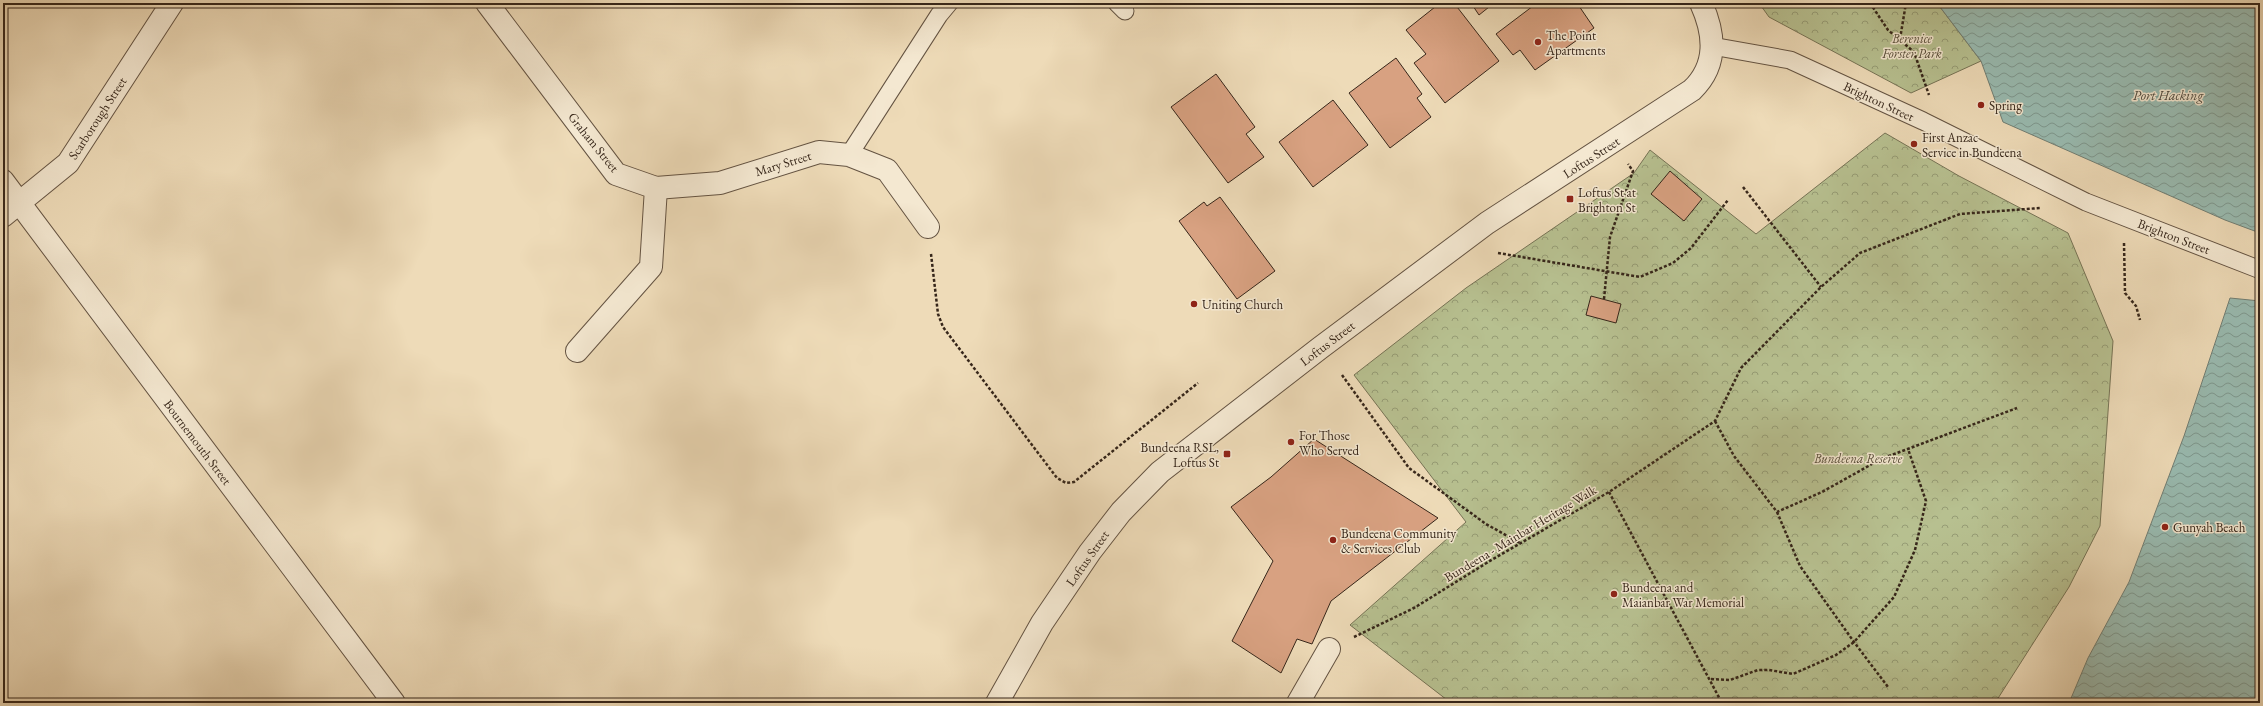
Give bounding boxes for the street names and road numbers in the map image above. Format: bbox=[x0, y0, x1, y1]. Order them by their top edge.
street label: Scarborough Street bbox=[64, 74, 130, 163]
street label: Brighton Street bbox=[1841, 78, 1917, 125]
street label: Graham Street bbox=[564, 109, 623, 176]
street label: Loftus Street bbox=[1560, 133, 1623, 182]
street label: Mary Street bbox=[753, 147, 813, 180]
street label: Brighton Street bbox=[2135, 215, 2212, 258]
street label: Loftus Street bbox=[1296, 317, 1358, 370]
street label: Bournemouth Street bbox=[160, 396, 235, 488]
street label: Bundeena - Mainbar Heritage Walk bbox=[1441, 481, 1600, 586]
street label: Loftus Street bbox=[1062, 527, 1113, 590]

